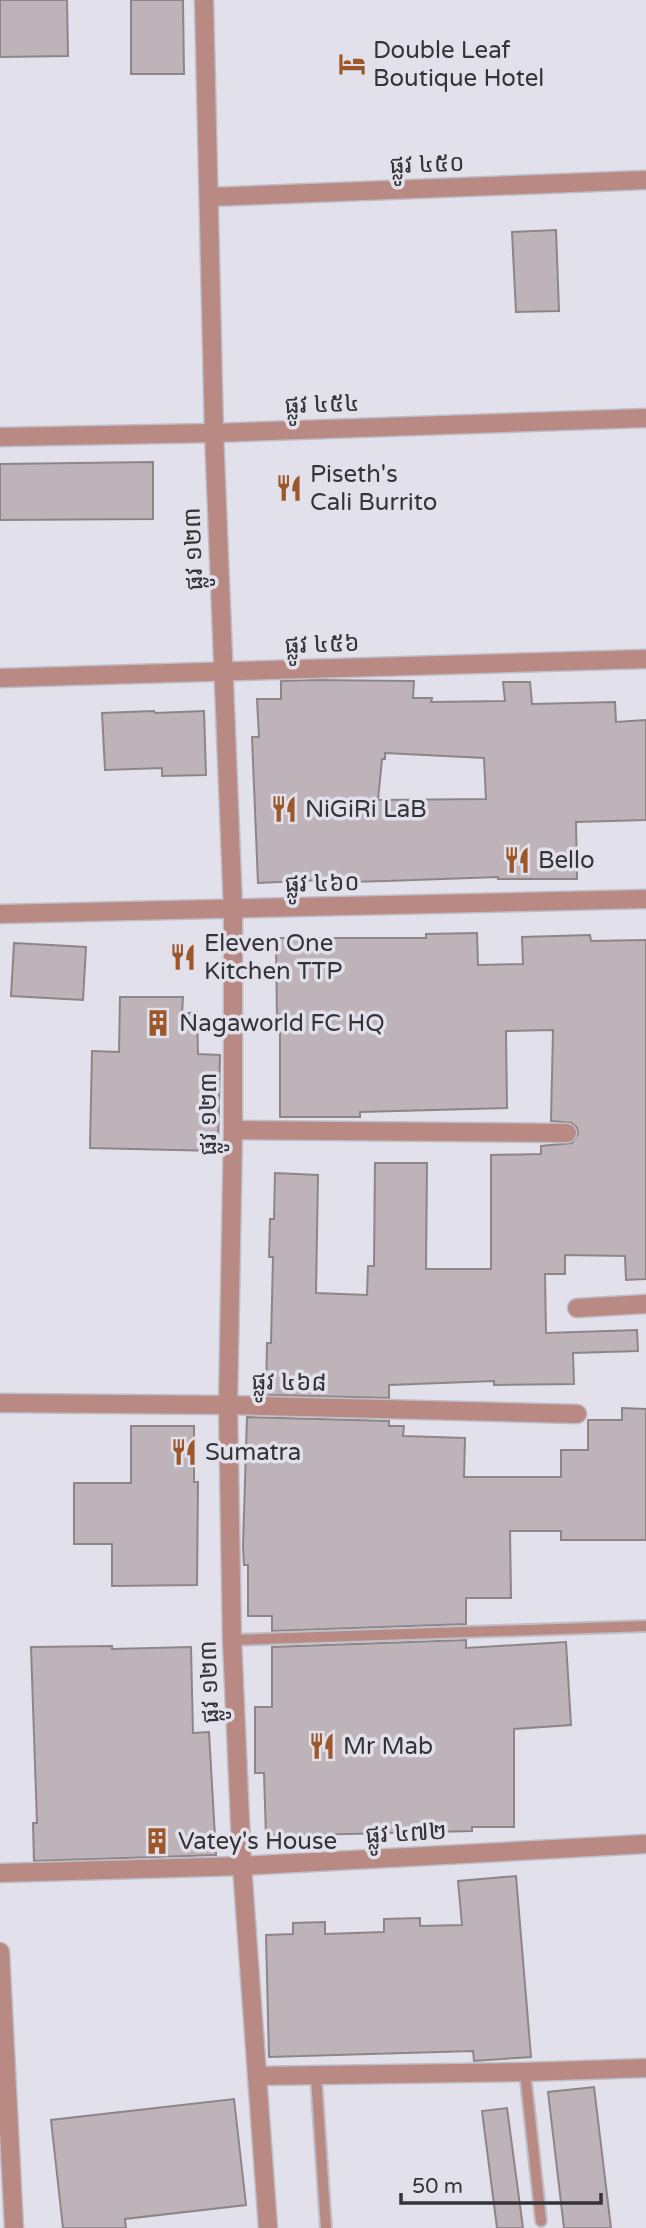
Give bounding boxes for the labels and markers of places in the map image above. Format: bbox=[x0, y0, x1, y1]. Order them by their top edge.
place label: Double Leaf Boutique Hotel bbox=[373, 36, 544, 93]
hotel icon: Double Leaf Boutique Hotel bbox=[337, 49, 367, 79]
place label: Piseth's Cali Burrito bbox=[310, 460, 437, 517]
restaurant icon: Piseth's Cali Burrito bbox=[274, 473, 304, 503]
restaurant icon: NiGiRi LaB bbox=[269, 794, 299, 824]
place label: NiGiRi LaB bbox=[305, 795, 427, 824]
restaurant icon: Bello bbox=[502, 845, 532, 875]
place label: Bello bbox=[538, 846, 595, 875]
place label: Eleven One Kitchen TTP bbox=[204, 929, 342, 986]
restaurant icon: Eleven One Kitchen TTP bbox=[168, 942, 198, 972]
building icon: Nagaworld FC HQ bbox=[143, 1008, 173, 1038]
place label: Nagaworld FC HQ bbox=[179, 1009, 385, 1038]
restaurant icon: Sumatra bbox=[169, 1437, 199, 1467]
place label: Sumatra bbox=[205, 1438, 301, 1467]
restaurant icon: Mr Mab bbox=[307, 1731, 337, 1761]
place label: Mr Mab bbox=[343, 1732, 433, 1761]
building icon: Vatey's House bbox=[142, 1826, 172, 1856]
place label: Vatey's House bbox=[178, 1827, 337, 1856]

